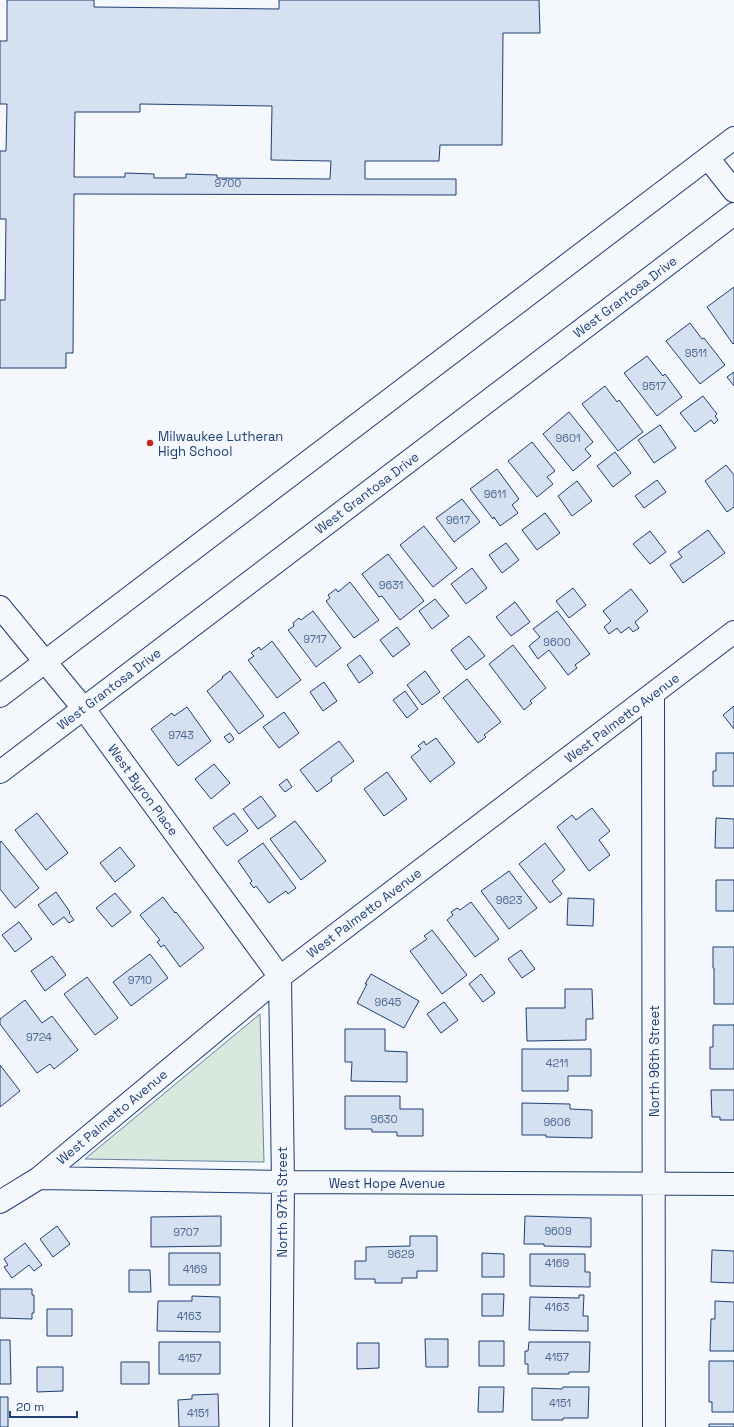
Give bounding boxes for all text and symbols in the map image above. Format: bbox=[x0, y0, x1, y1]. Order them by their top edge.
house number: 9700 bbox=[215, 176, 241, 190]
street label: West Grantosa Drive bbox=[570, 252, 680, 342]
house number: 9511 bbox=[685, 346, 707, 360]
house number: 9517 bbox=[642, 379, 666, 393]
place label: Milwaukee Lutheran High School bbox=[158, 428, 283, 460]
house number: 9601 bbox=[555, 431, 581, 445]
marker: Milwaukee Lutheran High School bbox=[145, 438, 155, 448]
street label: West Grantosa Drive bbox=[312, 448, 422, 538]
house number: 9611 bbox=[484, 487, 506, 501]
house number: 9617 bbox=[446, 513, 470, 527]
house number: 9631 bbox=[379, 578, 403, 592]
house number: 9717 bbox=[303, 632, 327, 646]
house number: 9600 bbox=[543, 635, 571, 649]
street label: West Grantosa Drive bbox=[54, 644, 164, 734]
street label: West Palmetto Avenue bbox=[561, 669, 683, 767]
house number: 9743 bbox=[168, 728, 194, 742]
street label: West Byron Place bbox=[104, 741, 182, 839]
street label: West Palmetto Avenue bbox=[303, 864, 425, 962]
house number: 9623 bbox=[496, 893, 523, 907]
house number: 9710 bbox=[128, 973, 152, 987]
house number: 9645 bbox=[375, 995, 402, 1009]
street label: North 96th Street bbox=[646, 1005, 663, 1117]
house number: 9724 bbox=[26, 1030, 52, 1044]
house number: 4211 bbox=[546, 1056, 568, 1070]
street label: West Palmetto Avenue bbox=[53, 1066, 171, 1168]
house number: 9630 bbox=[370, 1112, 398, 1126]
house number: 9606 bbox=[543, 1115, 571, 1129]
street label: North 97th Street bbox=[274, 1147, 291, 1257]
street label: West Hope Avenue bbox=[329, 1175, 445, 1192]
house number: 9609 bbox=[544, 1224, 572, 1238]
house number: 9707 bbox=[173, 1225, 199, 1239]
house number: 9629 bbox=[388, 1247, 415, 1261]
house number: 4169 bbox=[545, 1256, 570, 1270]
house number: 4169 bbox=[183, 1262, 208, 1276]
house number: 4163 bbox=[545, 1300, 570, 1314]
house number: 4163 bbox=[177, 1309, 202, 1323]
house number: 4157 bbox=[545, 1350, 569, 1364]
house number: 4157 bbox=[178, 1351, 202, 1365]
scale bar bbox=[10, 1393, 77, 1419]
house number: 4151 bbox=[549, 1396, 571, 1410]
text: 20 m bbox=[16, 1399, 44, 1415]
house number: 4151 bbox=[187, 1406, 209, 1420]

